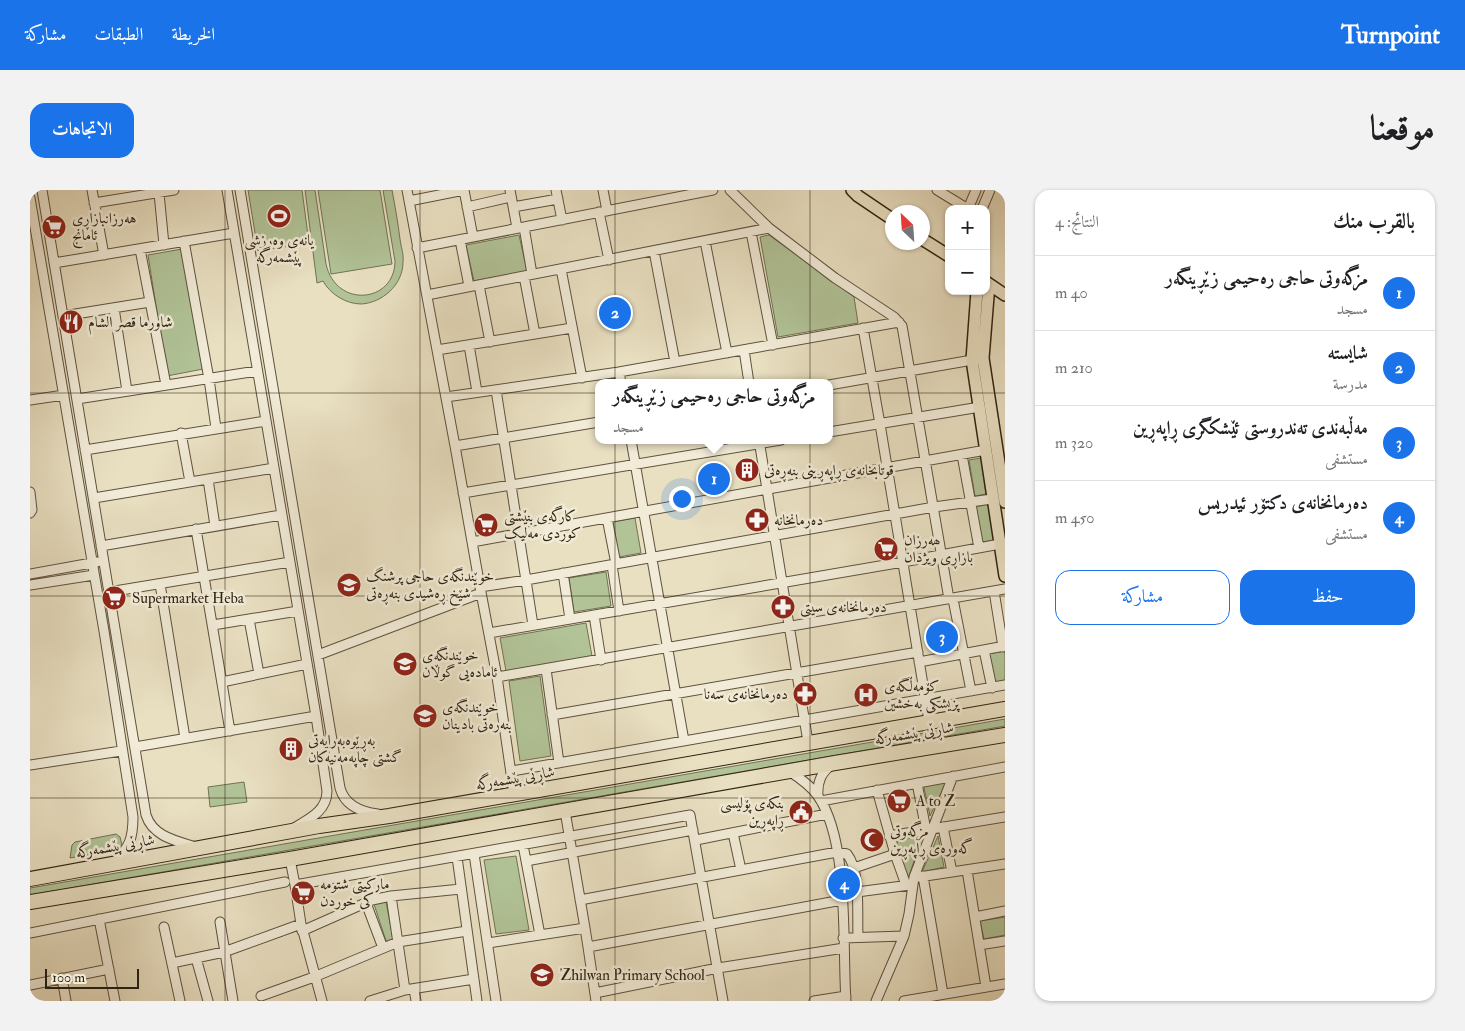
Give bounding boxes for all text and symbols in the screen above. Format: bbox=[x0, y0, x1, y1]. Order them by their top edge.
text: Turnpoint bbox=[1341, 20, 1440, 51]
text: مشاركة bbox=[25, 23, 66, 46]
text: الطبقات bbox=[94, 23, 143, 46]
text: الخريطة bbox=[171, 23, 215, 46]
button: الاتجاهات bbox=[30, 103, 134, 158]
text: موقعنا bbox=[1370, 106, 1435, 150]
sports icon: یانەی وەرزشی پێشمەرگە bbox=[266, 203, 292, 229]
north arrow bbox=[885, 205, 930, 250]
map controls bbox=[945, 205, 990, 295]
button: + bbox=[945, 205, 990, 250]
text: بالقرب منك bbox=[1333, 208, 1415, 235]
place label: هەرزانبازاڕی ئامانج bbox=[72, 209, 136, 249]
text: النتائج: 4 bbox=[1055, 212, 1099, 232]
supermarket icon: هەرزانبازاڕی ئامانج bbox=[41, 214, 67, 240]
place label: یانەی وەرزشی پێشمەرگە bbox=[244, 231, 315, 267]
button: − bbox=[945, 250, 990, 295]
text: مزگەوتی حاجی رەحیمی زێڕینگەر bbox=[1165, 266, 1368, 290]
text: 40 m bbox=[1055, 283, 1088, 303]
text: 1 bbox=[1396, 283, 1402, 303]
pin: 2 bbox=[599, 294, 631, 332]
text: مسجد bbox=[1337, 299, 1368, 319]
restaurant icon: شاورما قصر الشام bbox=[58, 309, 84, 335]
place label: شاورما قصر الشام bbox=[88, 313, 173, 335]
text: شایستە bbox=[1328, 341, 1368, 365]
text: 210 m bbox=[1055, 358, 1093, 378]
text: 2 bbox=[1395, 358, 1403, 378]
text: مدرسة bbox=[1333, 374, 1368, 394]
popup bbox=[595, 379, 833, 444]
text: مزگەوتی حاجی رەحیمی زێڕینگەر bbox=[613, 384, 815, 408]
text: مەڵبەندی تەندروستی ئێشکگری ڕاپەڕین bbox=[1133, 416, 1368, 440]
text: مسجد bbox=[613, 417, 644, 437]
text: 320 m bbox=[1055, 433, 1093, 453]
text: 3 bbox=[1396, 433, 1402, 453]
text: مستشفى bbox=[1325, 449, 1368, 469]
building icon: قوتابخانەی ڕاپەڕینی بنەڕەتی bbox=[734, 457, 760, 483]
pin: 1 bbox=[698, 460, 730, 498]
place label: قوتابخانەی ڕاپەڕینی بنەڕەتی bbox=[764, 461, 894, 482]
your location bbox=[669, 486, 695, 512]
text: دەرمانخانەی دکتۆر ئیدریس bbox=[1198, 491, 1368, 515]
place label: کارگەی بنێشتی کوردی مەلیک bbox=[504, 505, 581, 543]
pharmacy icon: دەرمانخانە bbox=[744, 507, 770, 533]
text: 450 m bbox=[1055, 508, 1095, 528]
text: 4 bbox=[1395, 508, 1403, 528]
place label: دەرمانخانە bbox=[774, 511, 823, 530]
supermarket icon: کارگەی بنێشتی کوردی مەلیک bbox=[473, 512, 499, 538]
text: مستشفى bbox=[1325, 524, 1368, 544]
place label: ھەرزان بازاڕی ویژدان bbox=[904, 531, 973, 569]
supermarket icon: ھەرزان بازاڕی ویژدان bbox=[873, 536, 899, 562]
place label: خوێندنگەی حاجی پرشنگ شێخ ڕەشیدی بنەڕەتی bbox=[366, 566, 494, 607]
button: مشاركة bbox=[1055, 570, 1230, 625]
button: حفظ bbox=[1240, 570, 1415, 625]
school or university icon: خوێندنگەی حاجی پرشنگ شێخ ڕەشیدی بنەڕەتی bbox=[336, 572, 362, 598]
supermarket icon: Supermarket Heba bbox=[101, 585, 127, 611]
place label: Supermarket Heba bbox=[132, 589, 245, 609]
pharmacy icon: دەرمانخانەی سیتی bbox=[770, 594, 796, 620]
place label: دەرمانخانەی سیتی bbox=[800, 598, 887, 618]
pin: 3 bbox=[926, 618, 958, 656]
place label: خوێندنگەی ئامادەیی گوڵان bbox=[422, 646, 497, 682]
school or university icon: خوێندنگەی ئامادەیی گوڵان bbox=[392, 651, 418, 677]
place label: کۆمەڵگەی پزیشکی بەخشین bbox=[884, 676, 960, 714]
pharmacy icon: دەرمانخانەی سەنا bbox=[792, 681, 818, 707]
hospital icon: کۆمەڵگەی پزیشکی بەخشین bbox=[853, 682, 879, 708]
place label: دەرمانخانەی سەنا bbox=[704, 685, 788, 704]
place label: خوێندنگەی بنەرەتی بادینان bbox=[442, 698, 512, 734]
school or university icon: خوێندنگەی بنەرەتی بادینان bbox=[412, 703, 438, 729]
street label: شاڕێی پێشمەرگە bbox=[873, 716, 955, 751]
place label: بەڕێوەبەرایەتی گشتی چاپەمەنیەکان bbox=[308, 731, 402, 768]
building icon: بەڕێوەبەرایەتی گشتی چاپەمەنیەکان bbox=[278, 736, 304, 762]
street label: شاڕێی پێشمەرگە bbox=[474, 760, 556, 797]
supermarket icon: A to Z bbox=[886, 788, 912, 814]
place label: A to Z bbox=[915, 792, 955, 811]
place label: بنکەی پۆلیسی ڕاپەڕین bbox=[720, 794, 784, 832]
public building icon: بنکەی پۆلیسی ڕاپەڕین bbox=[788, 799, 814, 825]
place label: مزگەوتی گەورەی ڕاپەڕین bbox=[890, 820, 973, 860]
mosque icon: مزگەوتی گەورەی ڕاپەڕین bbox=[859, 827, 885, 853]
street label: شاڕێی پێشمەرگە bbox=[74, 828, 156, 865]
pin: 4 bbox=[828, 865, 860, 903]
place label: مارکیتی شتومه کی خوردن bbox=[320, 875, 390, 911]
supermarket icon: مارکیتی شتومه کی خوردن bbox=[290, 880, 316, 906]
school or university icon: Zhilwan Primary School bbox=[529, 962, 555, 988]
scale bar bbox=[45, 966, 139, 989]
place label: Zhilwan Primary School bbox=[560, 966, 705, 985]
text: 100 m bbox=[52, 969, 85, 986]

